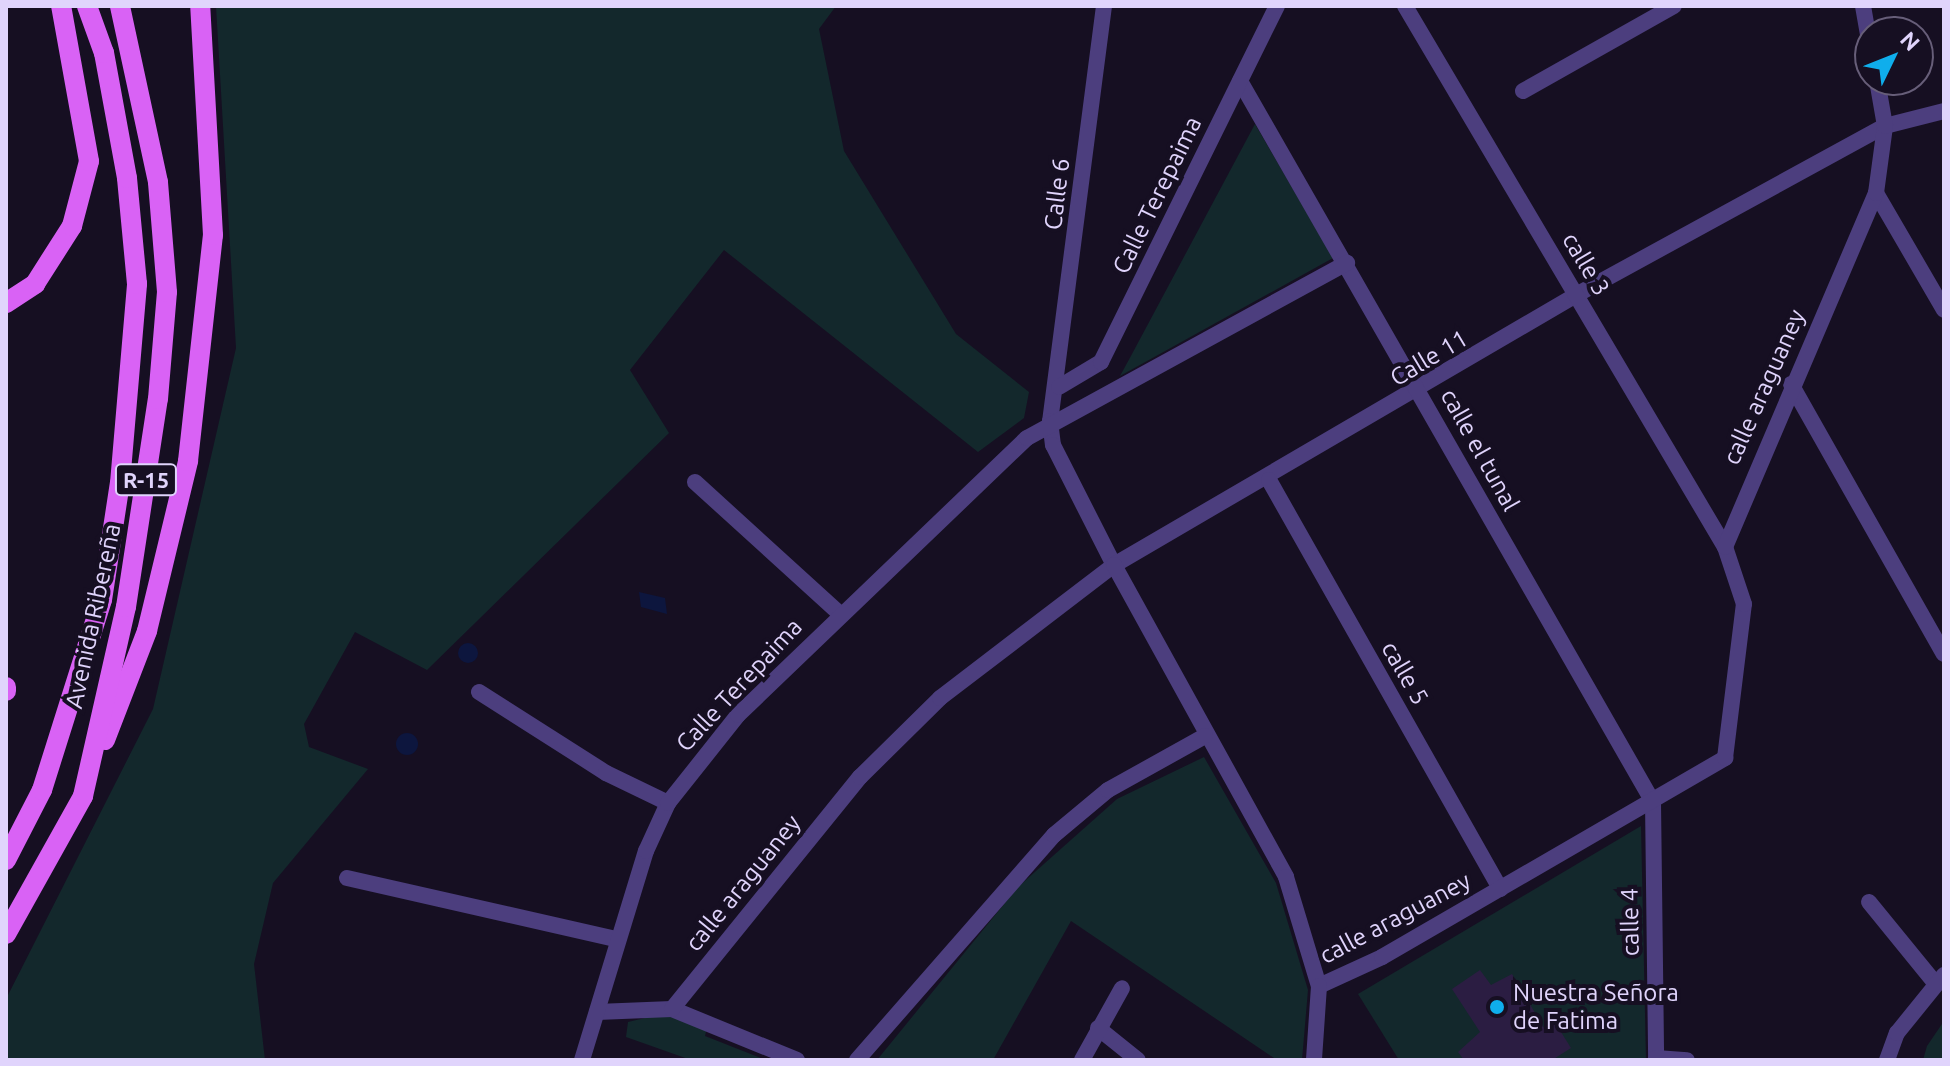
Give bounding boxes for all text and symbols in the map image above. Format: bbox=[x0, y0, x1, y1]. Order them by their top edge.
north arrow bbox=[1854, 16, 1934, 96]
text: N bbox=[1896, 26, 1925, 55]
street label: Calle Terepaima bbox=[1106, 112, 1208, 278]
street label: Calle 6 bbox=[1038, 157, 1076, 231]
street label: calle 3 bbox=[1556, 227, 1616, 301]
street label: calle araguaney bbox=[1717, 305, 1811, 469]
street label: Calle 11 bbox=[1385, 324, 1473, 392]
street label: calle el tunal bbox=[1435, 384, 1525, 516]
road number: R-15 bbox=[114, 462, 178, 498]
street label: Avenida Ribereña bbox=[59, 521, 127, 711]
street label: Calle Terepaima bbox=[670, 612, 808, 758]
street label: calle 5 bbox=[1375, 636, 1435, 710]
street label: calle araguaney bbox=[679, 809, 807, 957]
street label: calle araguaney bbox=[1315, 866, 1475, 970]
street label: calle 4 bbox=[1615, 888, 1645, 956]
place label: Nuestra Señora de Fatima bbox=[1513, 979, 1679, 1035]
marker: Nuestra Señora de Fatima bbox=[1488, 998, 1506, 1016]

